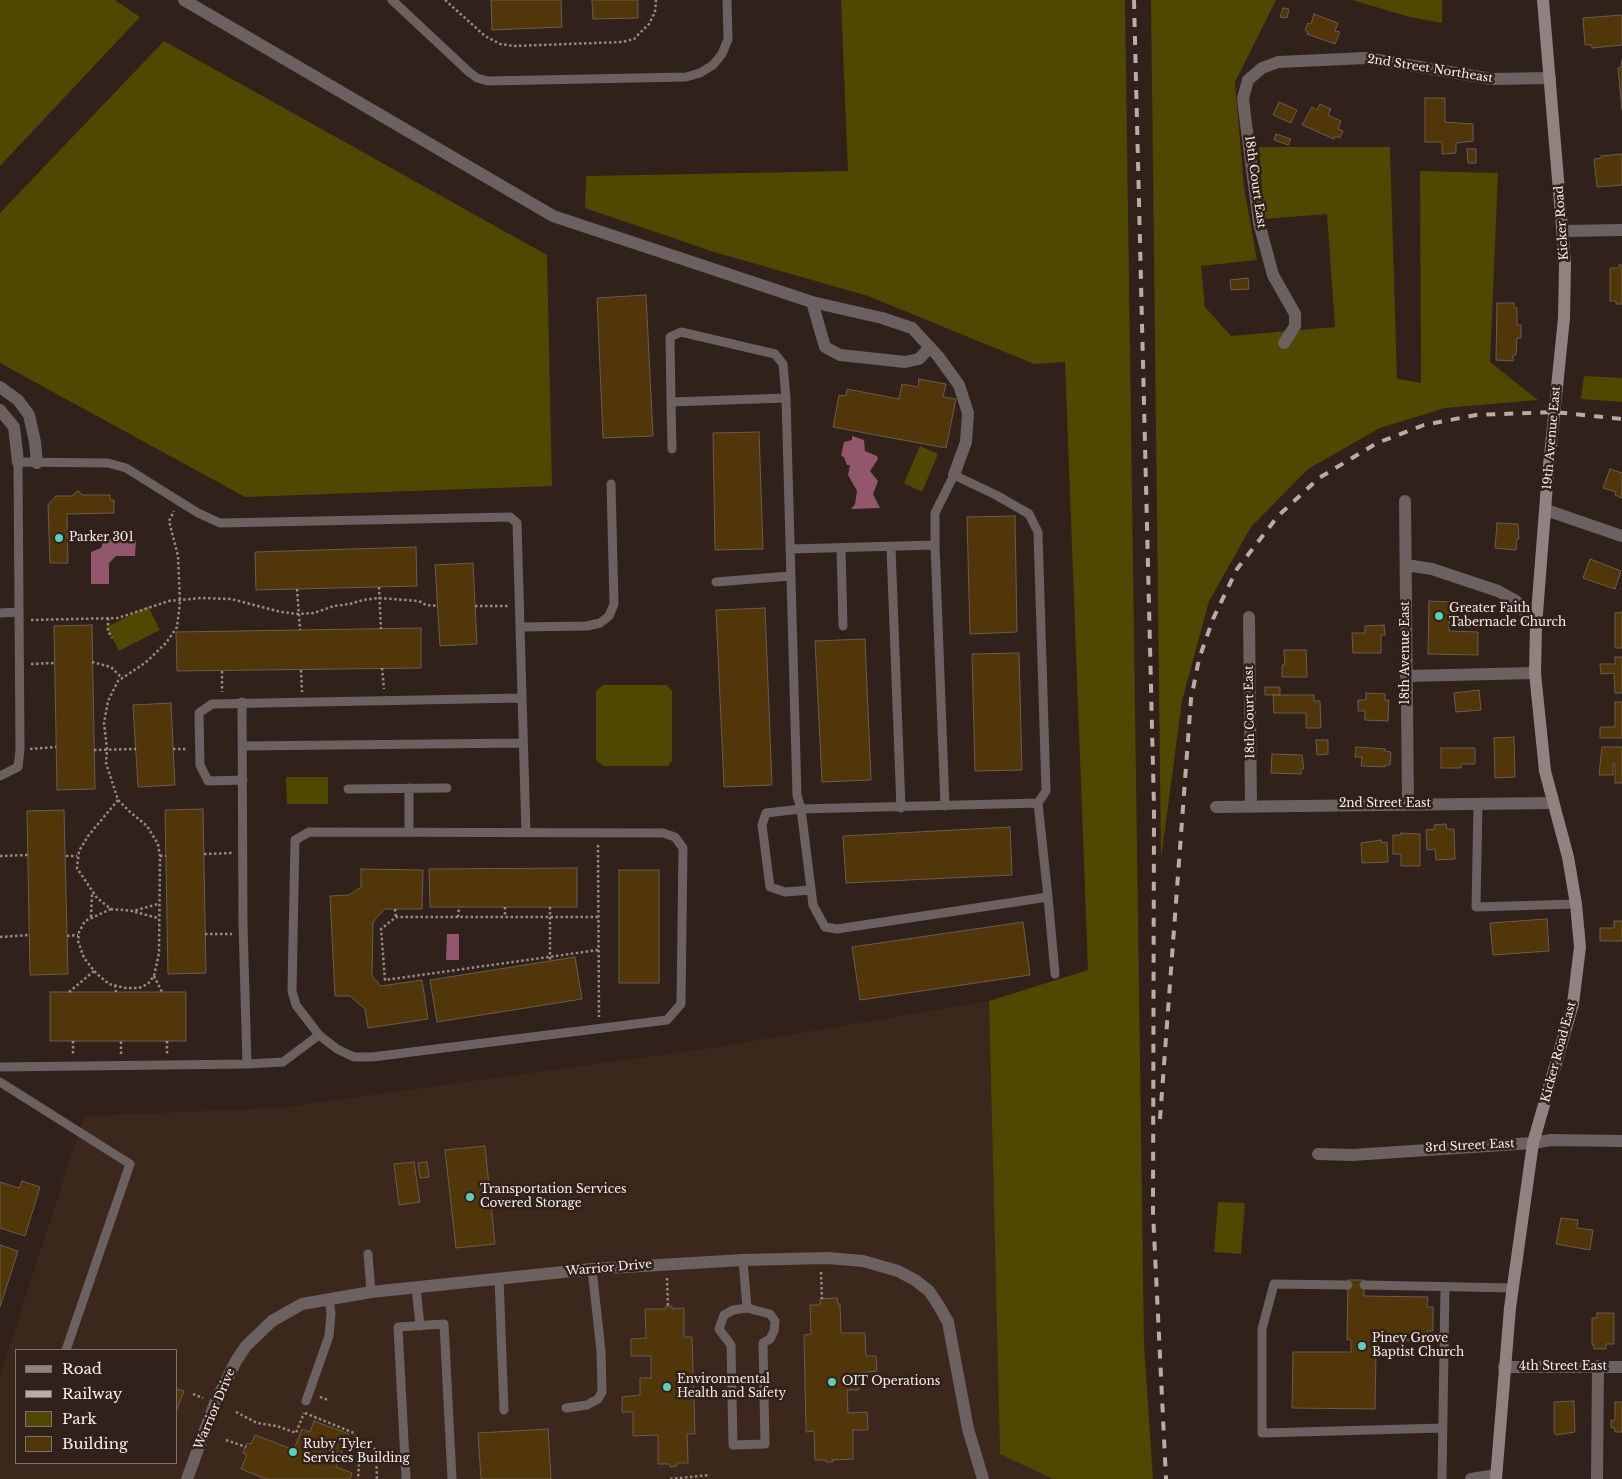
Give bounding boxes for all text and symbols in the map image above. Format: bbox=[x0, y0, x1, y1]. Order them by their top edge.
street label: 2nd Street Northeast bbox=[1366, 52, 1494, 86]
street label: 18th Court East bbox=[1241, 135, 1269, 229]
street label: Kicker Road bbox=[1552, 185, 1572, 261]
street label: 19th Avenue East bbox=[1540, 386, 1564, 490]
place label: Parker 301 bbox=[69, 531, 134, 545]
marker: Parker 301 bbox=[53, 532, 65, 544]
street label: 18th Avenue East bbox=[1399, 601, 1413, 705]
place label: Greater Faith Tabernacle Church bbox=[1449, 602, 1566, 630]
marker: Greater Faith Tabernacle Church bbox=[1433, 610, 1445, 622]
street label: 18th Court East bbox=[1242, 665, 1258, 759]
street label: 2nd Street East bbox=[1339, 797, 1431, 811]
street label: Kicker Road East bbox=[1539, 1000, 1579, 1104]
street label: 3rd Street East bbox=[1425, 1136, 1515, 1156]
place label: Transportation Services Covered Storage bbox=[480, 1183, 626, 1211]
marker: Transportation Services Covered Storage bbox=[464, 1191, 476, 1203]
street label: Warrior Drive bbox=[565, 1257, 653, 1279]
place label: Piney Grove Baptist Church bbox=[1372, 1332, 1464, 1360]
marker: Piney Grove Baptist Church bbox=[1356, 1340, 1368, 1352]
legend bbox=[15, 1349, 178, 1464]
text: Road bbox=[62, 1359, 102, 1378]
street label: 4th Street East bbox=[1519, 1360, 1607, 1374]
street label: Warrior Drive bbox=[191, 1366, 239, 1452]
place label: Environmental Health and Safety bbox=[677, 1373, 786, 1401]
place label: OIT Operations bbox=[842, 1375, 940, 1389]
marker: OIT Operations bbox=[826, 1376, 838, 1388]
marker: Environmental Health and Safety bbox=[661, 1381, 673, 1393]
text: Railway bbox=[62, 1384, 122, 1403]
text: Park bbox=[62, 1409, 97, 1428]
text: Building bbox=[62, 1434, 128, 1453]
place label: Ruby Tyler Services Building bbox=[303, 1438, 410, 1466]
marker: Ruby Tyler Services Building bbox=[287, 1446, 299, 1458]

